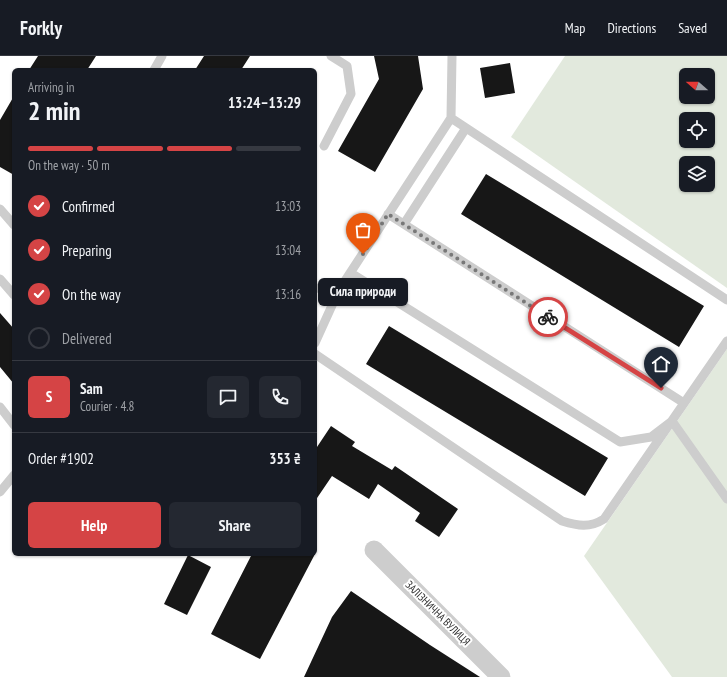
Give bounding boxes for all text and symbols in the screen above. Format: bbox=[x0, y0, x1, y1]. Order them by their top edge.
text: Forkly bbox=[20, 16, 62, 40]
text: Map bbox=[565, 19, 585, 37]
text: Directions bbox=[607, 19, 656, 37]
text: Saved bbox=[678, 19, 707, 37]
north arrow bbox=[679, 68, 715, 104]
map controls bbox=[679, 68, 715, 192]
text: Arriving in bbox=[28, 79, 75, 96]
text: 13:24–13:29 bbox=[228, 93, 301, 112]
text: 2 min bbox=[28, 94, 81, 127]
button: locate bbox=[679, 112, 715, 148]
button: layers bbox=[679, 156, 715, 192]
text: On the way · 50 m bbox=[28, 157, 110, 174]
icon: check bbox=[28, 195, 50, 217]
text: Confirmed bbox=[62, 197, 115, 216]
text: 13:03 bbox=[275, 198, 301, 215]
pin bbox=[346, 213, 380, 254]
icon: bag bbox=[352, 219, 374, 241]
icon: check bbox=[28, 239, 50, 261]
text: Preparing bbox=[62, 241, 112, 260]
text: 13:04 bbox=[275, 242, 301, 259]
callout: Сила природи bbox=[318, 278, 408, 306]
icon: check bbox=[28, 283, 50, 305]
text: Сила природи bbox=[330, 283, 396, 300]
text: On the way bbox=[62, 285, 121, 304]
text: 13:16 bbox=[275, 286, 301, 303]
courier bbox=[528, 297, 568, 337]
icon: bike bbox=[537, 306, 559, 328]
text: Delivered bbox=[62, 329, 112, 348]
pin bbox=[644, 347, 678, 388]
icon: home bbox=[650, 353, 672, 375]
button: chat bbox=[207, 376, 249, 418]
button: phone bbox=[259, 376, 301, 418]
text: Sam bbox=[80, 379, 103, 398]
text: S bbox=[46, 387, 52, 406]
text: Courier · 4.8 bbox=[80, 398, 134, 415]
text: Order #1902 bbox=[28, 449, 94, 468]
text: 353 ₴ bbox=[269, 449, 301, 468]
button: Help bbox=[28, 502, 161, 548]
button: Share bbox=[169, 502, 301, 548]
street label: ЗАЛІЗНИЧНА ВУЛИЦЯ bbox=[403, 578, 473, 648]

